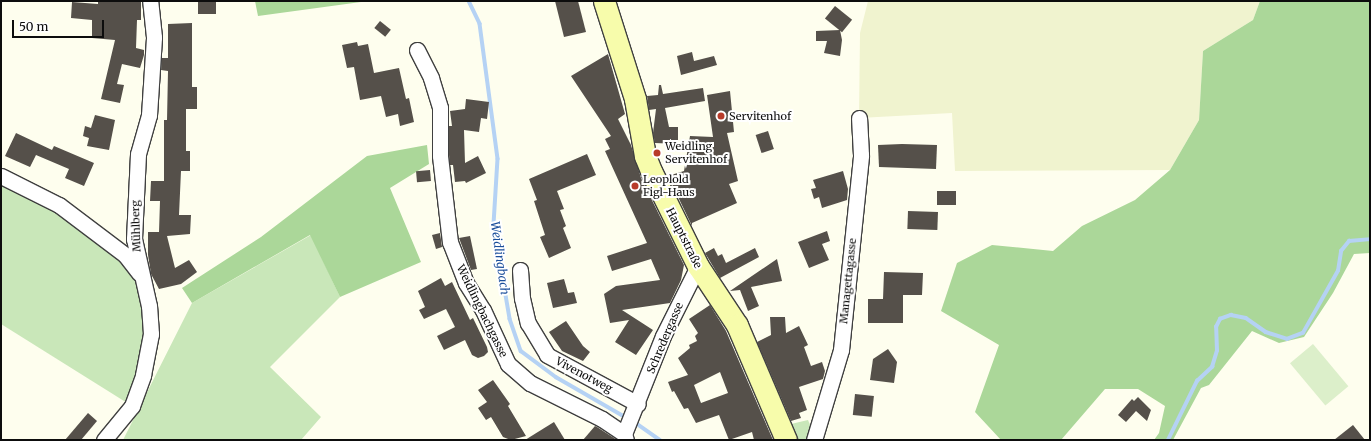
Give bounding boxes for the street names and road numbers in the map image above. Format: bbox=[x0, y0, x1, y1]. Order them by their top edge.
street label: Mühlberg bbox=[128, 200, 144, 252]
street label: Hauptstraße bbox=[663, 206, 705, 270]
street label: Managettagasse bbox=[837, 238, 859, 324]
street label: Weidlingbachgasse bbox=[454, 263, 510, 359]
street label: Schredergasse bbox=[644, 300, 686, 376]
street label: Vivenotweg bbox=[553, 355, 615, 395]

